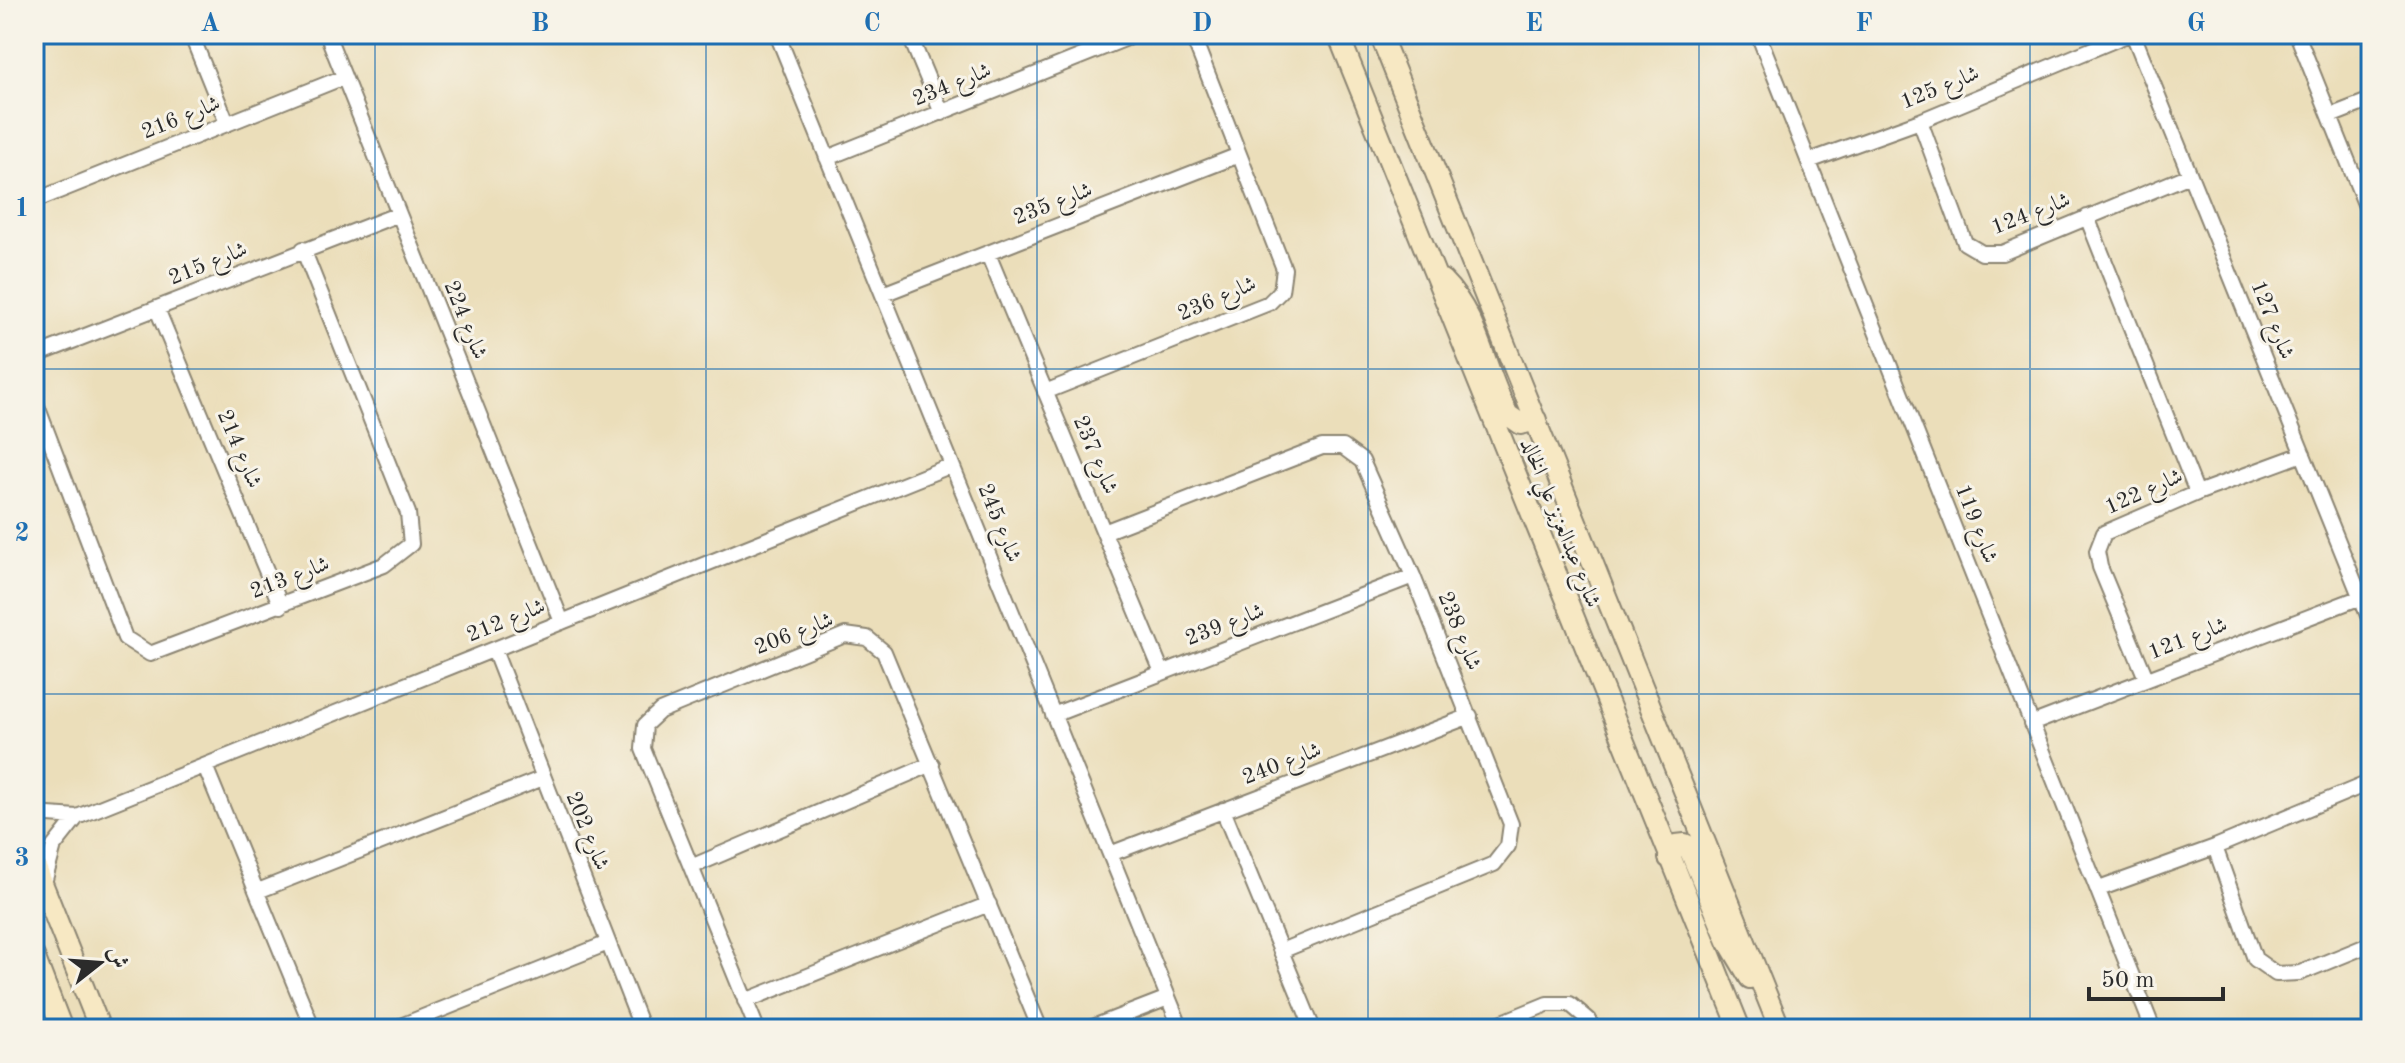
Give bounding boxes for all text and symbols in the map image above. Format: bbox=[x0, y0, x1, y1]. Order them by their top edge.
text: A bbox=[200, 11, 220, 37]
text: B bbox=[531, 11, 549, 37]
text: C bbox=[863, 11, 881, 37]
text: D bbox=[1192, 11, 1212, 37]
text: E bbox=[1525, 11, 1543, 37]
text: F bbox=[1855, 11, 1873, 37]
text: G bbox=[2187, 11, 2205, 37]
street label: شارع 234 bbox=[910, 59, 997, 116]
street label: شارع 125 bbox=[1898, 62, 1985, 119]
street label: شارع 216 bbox=[139, 92, 226, 149]
street label: شارع 235 bbox=[1010, 179, 1098, 235]
street label: شارع 124 bbox=[1988, 189, 2076, 245]
text: 1 bbox=[14, 196, 30, 222]
street label: شارع 215 bbox=[166, 238, 253, 295]
street label: شارع 236 bbox=[1175, 273, 1262, 331]
street label: شارع 224 bbox=[434, 278, 491, 365]
street label: شارع 127 bbox=[2241, 278, 2298, 365]
street label: شارع 214 bbox=[207, 407, 265, 494]
street label: شارع 237 bbox=[1063, 413, 1121, 500]
street label: شارع عبدالعزيز علي الخالد bbox=[1508, 435, 1604, 614]
street label: شارع 122 bbox=[2102, 465, 2189, 524]
street label: شارع 245 bbox=[968, 481, 1025, 568]
street label: شارع 119 bbox=[1945, 481, 2001, 569]
text: 2 bbox=[14, 521, 30, 547]
street label: شارع 213 bbox=[247, 553, 335, 609]
street label: شارع 238 bbox=[1428, 589, 1485, 676]
street label: شارع 212 bbox=[464, 595, 551, 652]
street label: شارع 239 bbox=[1182, 600, 1270, 656]
street label: شارع 206 bbox=[751, 609, 839, 665]
street label: شارع 121 bbox=[2145, 614, 2233, 670]
street label: شارع 240 bbox=[1239, 739, 1327, 795]
street label: شارع 202 bbox=[556, 789, 613, 876]
text: 3 bbox=[14, 846, 30, 872]
north arrow bbox=[60, 923, 140, 1003]
text: ش bbox=[104, 944, 131, 971]
scale bar bbox=[2089, 951, 2223, 1001]
text: 50 m bbox=[2101, 969, 2155, 993]

